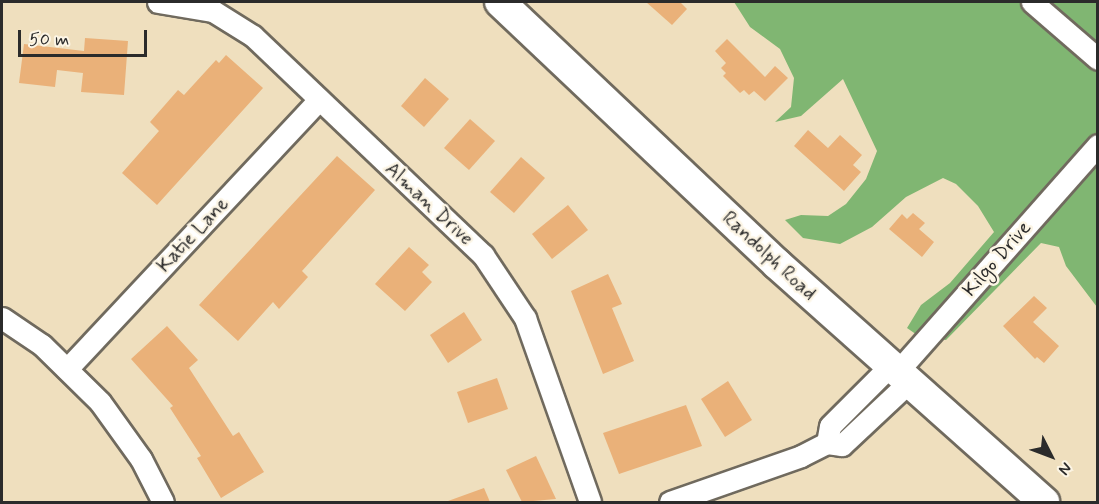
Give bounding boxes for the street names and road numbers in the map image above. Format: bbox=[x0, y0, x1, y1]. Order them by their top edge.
street label: Alman Drive bbox=[380, 157, 478, 251]
street label: Katie Lane bbox=[152, 192, 234, 278]
street label: Randolph Road bbox=[717, 206, 821, 306]
street label: Kilgo Drive bbox=[958, 217, 1036, 301]

